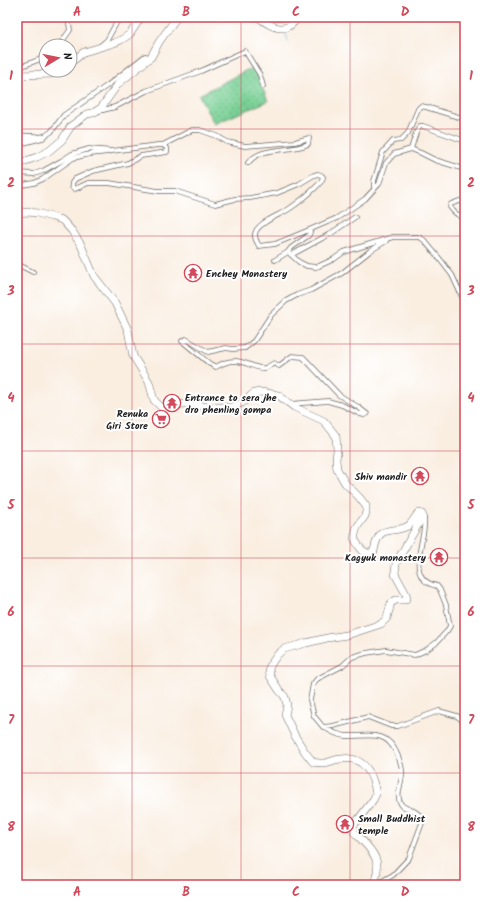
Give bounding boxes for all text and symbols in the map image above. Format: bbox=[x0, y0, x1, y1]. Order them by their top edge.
text: A bbox=[73, 2, 81, 23]
text: B bbox=[182, 2, 190, 23]
text: C bbox=[292, 2, 300, 23]
text: D bbox=[401, 2, 410, 23]
north arrow bbox=[38, 38, 78, 78]
text: N bbox=[57, 51, 76, 61]
text: 1 bbox=[9, 66, 13, 87]
text: 1 bbox=[469, 66, 473, 87]
text: 2 bbox=[7, 173, 15, 194]
text: 2 bbox=[467, 173, 475, 194]
temple icon: Enchey Monastery bbox=[183, 263, 203, 283]
place label: Enchey Monastery bbox=[206, 266, 288, 282]
text: 3 bbox=[6, 281, 15, 302]
text: 3 bbox=[466, 281, 475, 302]
text: 4 bbox=[7, 388, 15, 409]
text: 4 bbox=[467, 388, 475, 409]
place label: Entrance to sera jhe dro phenling gompa bbox=[185, 390, 277, 418]
temple icon: Entrance to sera jhe dro phenling gompa bbox=[162, 393, 182, 413]
place label: Renuka Giri Store bbox=[106, 406, 148, 434]
supermarket icon: Renuka Giri Store bbox=[151, 409, 171, 429]
temple icon: Shiv mandir bbox=[410, 466, 430, 486]
place label: Shiv mandir bbox=[355, 469, 407, 485]
text: 5 bbox=[7, 495, 16, 516]
text: 5 bbox=[467, 495, 476, 516]
temple icon: Kagyuk monastery bbox=[429, 547, 449, 567]
place label: Kagyuk monastery bbox=[345, 550, 427, 566]
text: 6 bbox=[7, 602, 15, 623]
text: 6 bbox=[467, 602, 475, 623]
text: 7 bbox=[8, 710, 15, 731]
text: 7 bbox=[468, 710, 475, 731]
place label: Small Buddhist temple bbox=[358, 811, 426, 839]
temple icon: Small Buddhist temple bbox=[335, 814, 355, 834]
text: 8 bbox=[7, 817, 15, 838]
text: 8 bbox=[467, 817, 475, 838]
text: A bbox=[73, 882, 81, 902]
text: B bbox=[182, 882, 190, 902]
text: C bbox=[292, 882, 300, 902]
text: D bbox=[401, 882, 410, 902]

